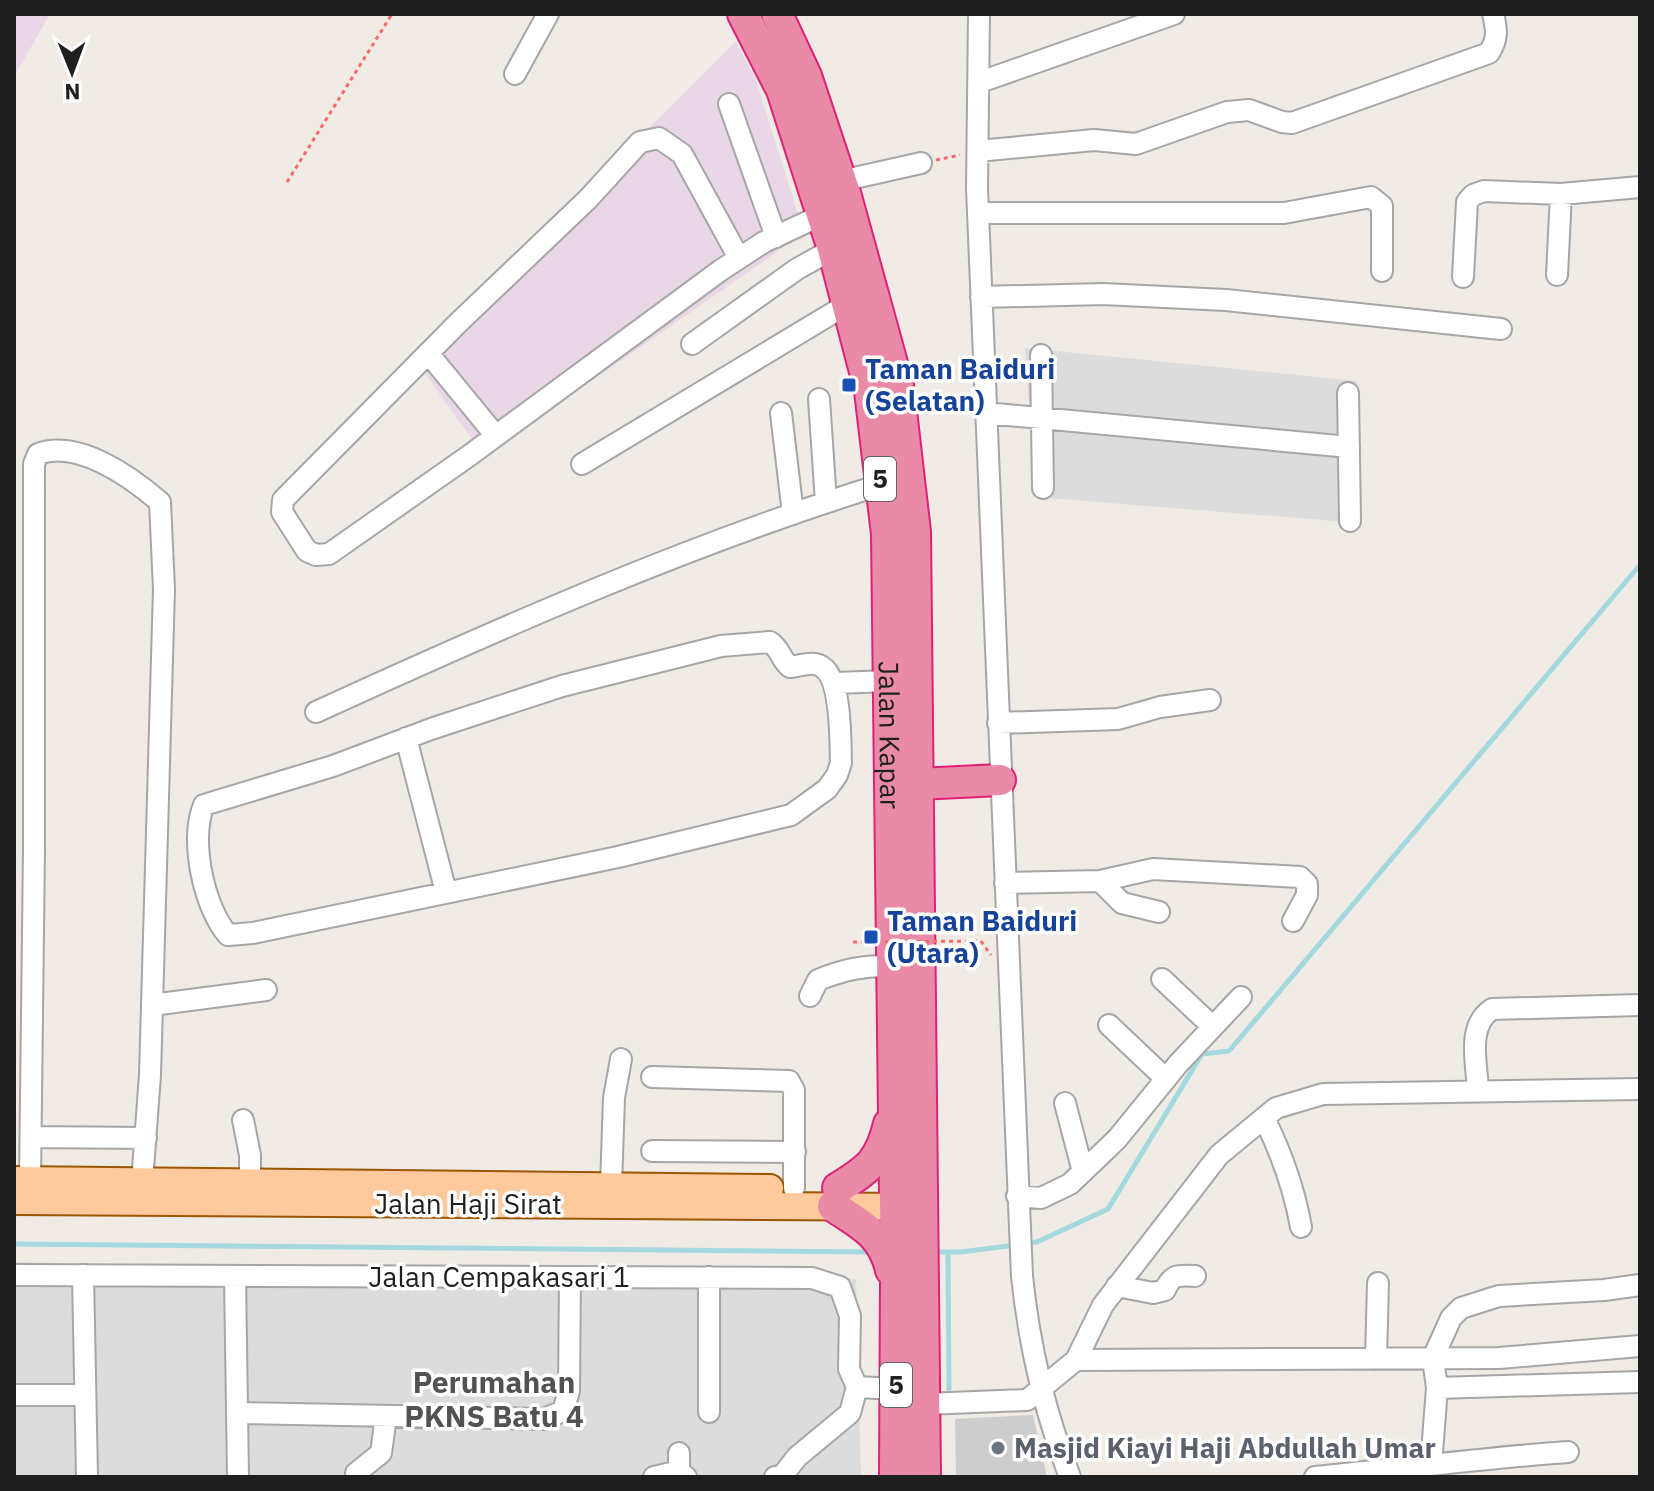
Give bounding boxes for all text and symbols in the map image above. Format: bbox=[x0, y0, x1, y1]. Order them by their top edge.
north arrow bbox=[32, 32, 112, 112]
text: N bbox=[64, 78, 81, 107]
place label: Taman Baiduri (Selatan) bbox=[865, 350, 1055, 419]
marker: Taman Baiduri (Selatan) bbox=[840, 376, 858, 394]
road number: 5 bbox=[864, 457, 896, 501]
street label: Jalan Kapar bbox=[871, 661, 909, 809]
place label: Taman Baiduri (Utara) bbox=[887, 902, 1077, 971]
marker: Taman Baiduri (Utara) bbox=[862, 928, 880, 946]
street label: Jalan Haji Sirat bbox=[374, 1185, 562, 1222]
street label: Jalan Cempakasari 1 bbox=[368, 1258, 630, 1295]
district label: Perumahan PKNS Batu 4 bbox=[404, 1362, 584, 1435]
road number: 5 bbox=[880, 1363, 912, 1407]
place label: Masjid Kiayi Haji Abdullah Umar bbox=[1014, 1429, 1436, 1466]
marker: Masjid Kiayi Haji Abdullah Umar bbox=[989, 1439, 1007, 1457]

